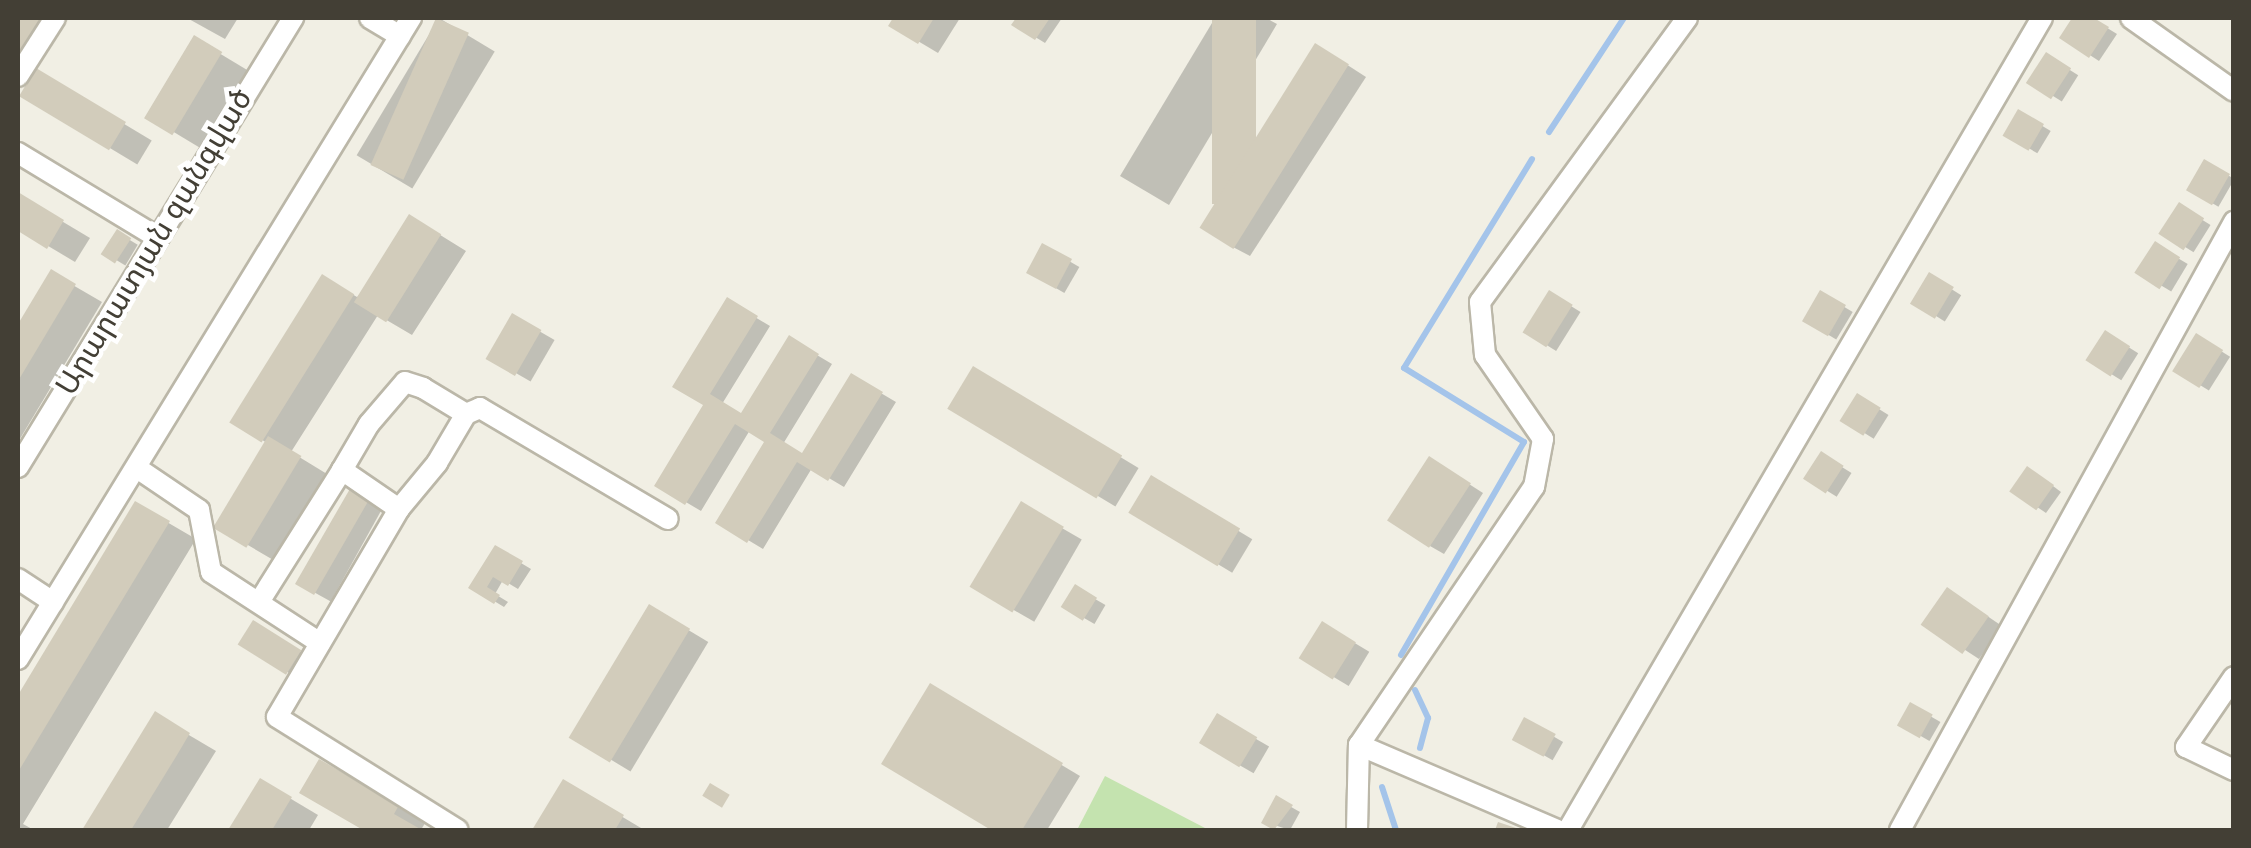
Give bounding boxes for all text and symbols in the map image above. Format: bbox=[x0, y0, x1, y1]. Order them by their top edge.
street label: Արարատյան զանգված bbox=[48, 82, 260, 402]

